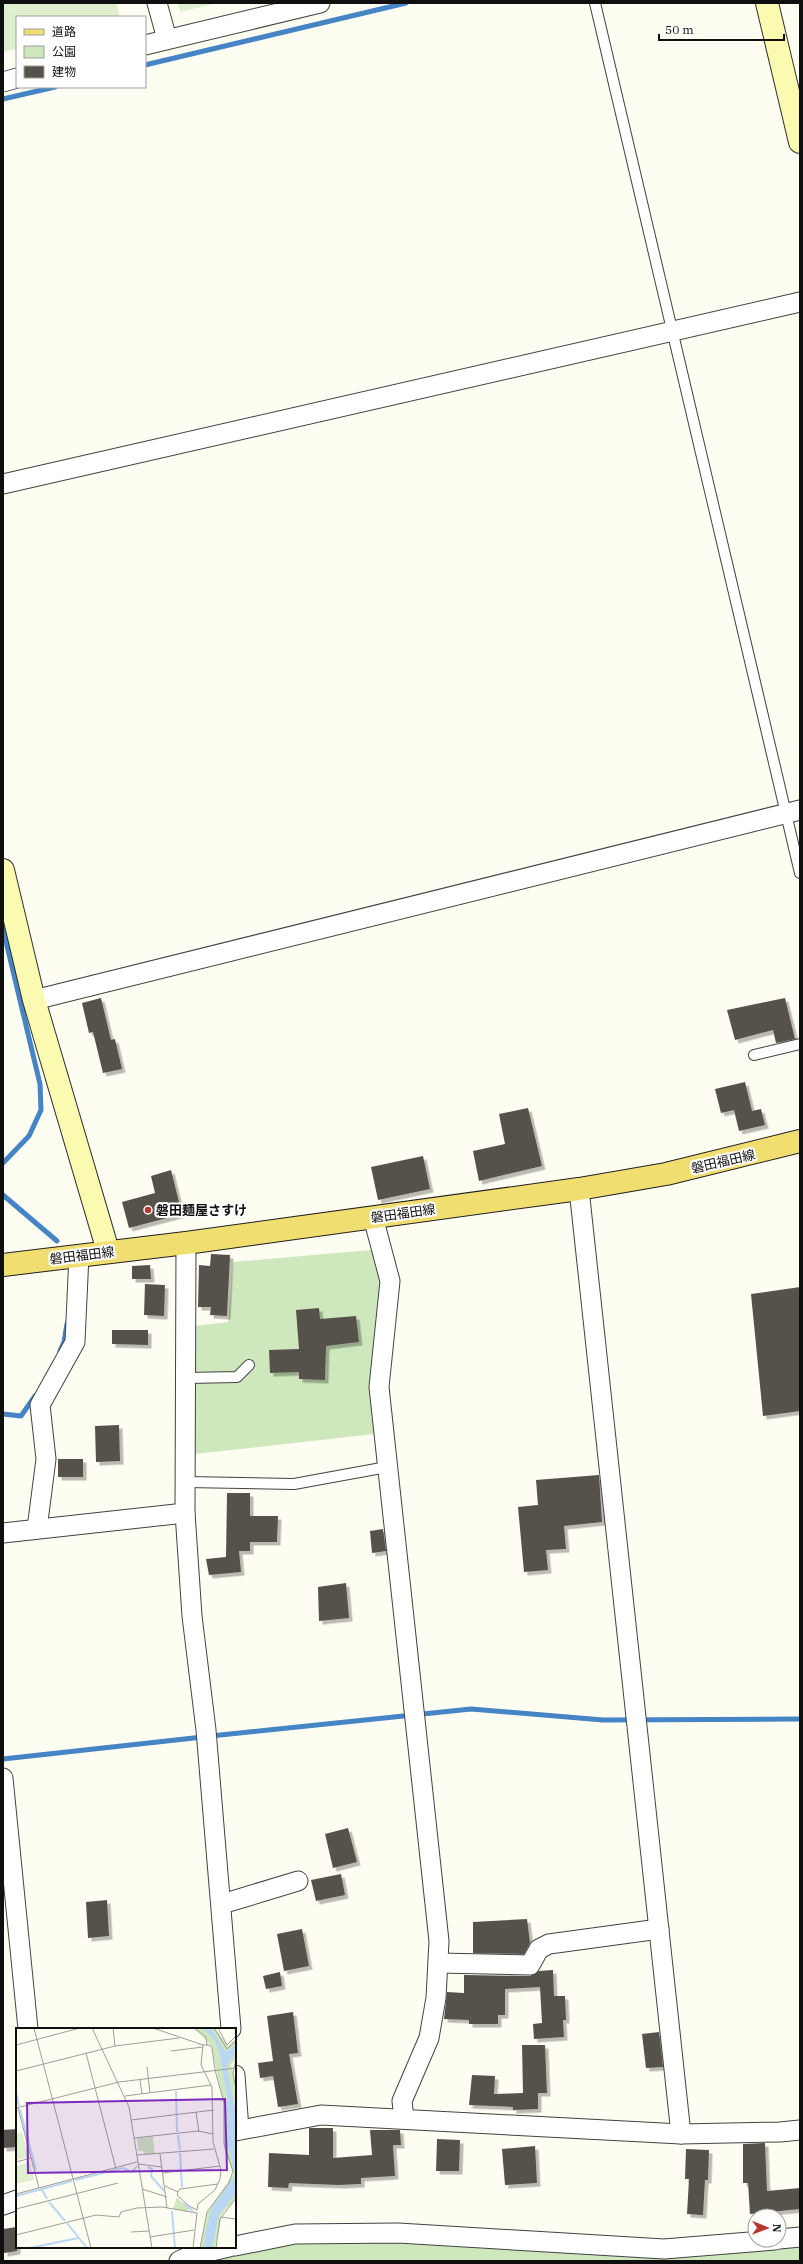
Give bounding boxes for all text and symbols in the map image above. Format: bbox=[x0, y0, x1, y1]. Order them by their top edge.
legend bbox=[16, 16, 146, 88]
scale bar bbox=[659, 16, 784, 42]
text: 50 m bbox=[665, 22, 694, 37]
text: 道路 bbox=[52, 24, 76, 39]
text: 公園 bbox=[52, 44, 76, 59]
text: 建物 bbox=[52, 64, 76, 79]
street label: 磐田福田線 bbox=[690, 1146, 757, 1177]
street label: 磐田福田線 bbox=[370, 1201, 436, 1226]
place label: 磐田麺屋さすけ bbox=[156, 1202, 247, 1219]
marker: 磐田麺屋さすけ bbox=[143, 1205, 153, 1215]
street label: 磐田福田線 bbox=[49, 1243, 115, 1268]
inset map bbox=[16, 2028, 236, 2248]
north arrow bbox=[747, 2208, 787, 2248]
text: N bbox=[770, 2224, 784, 2233]

